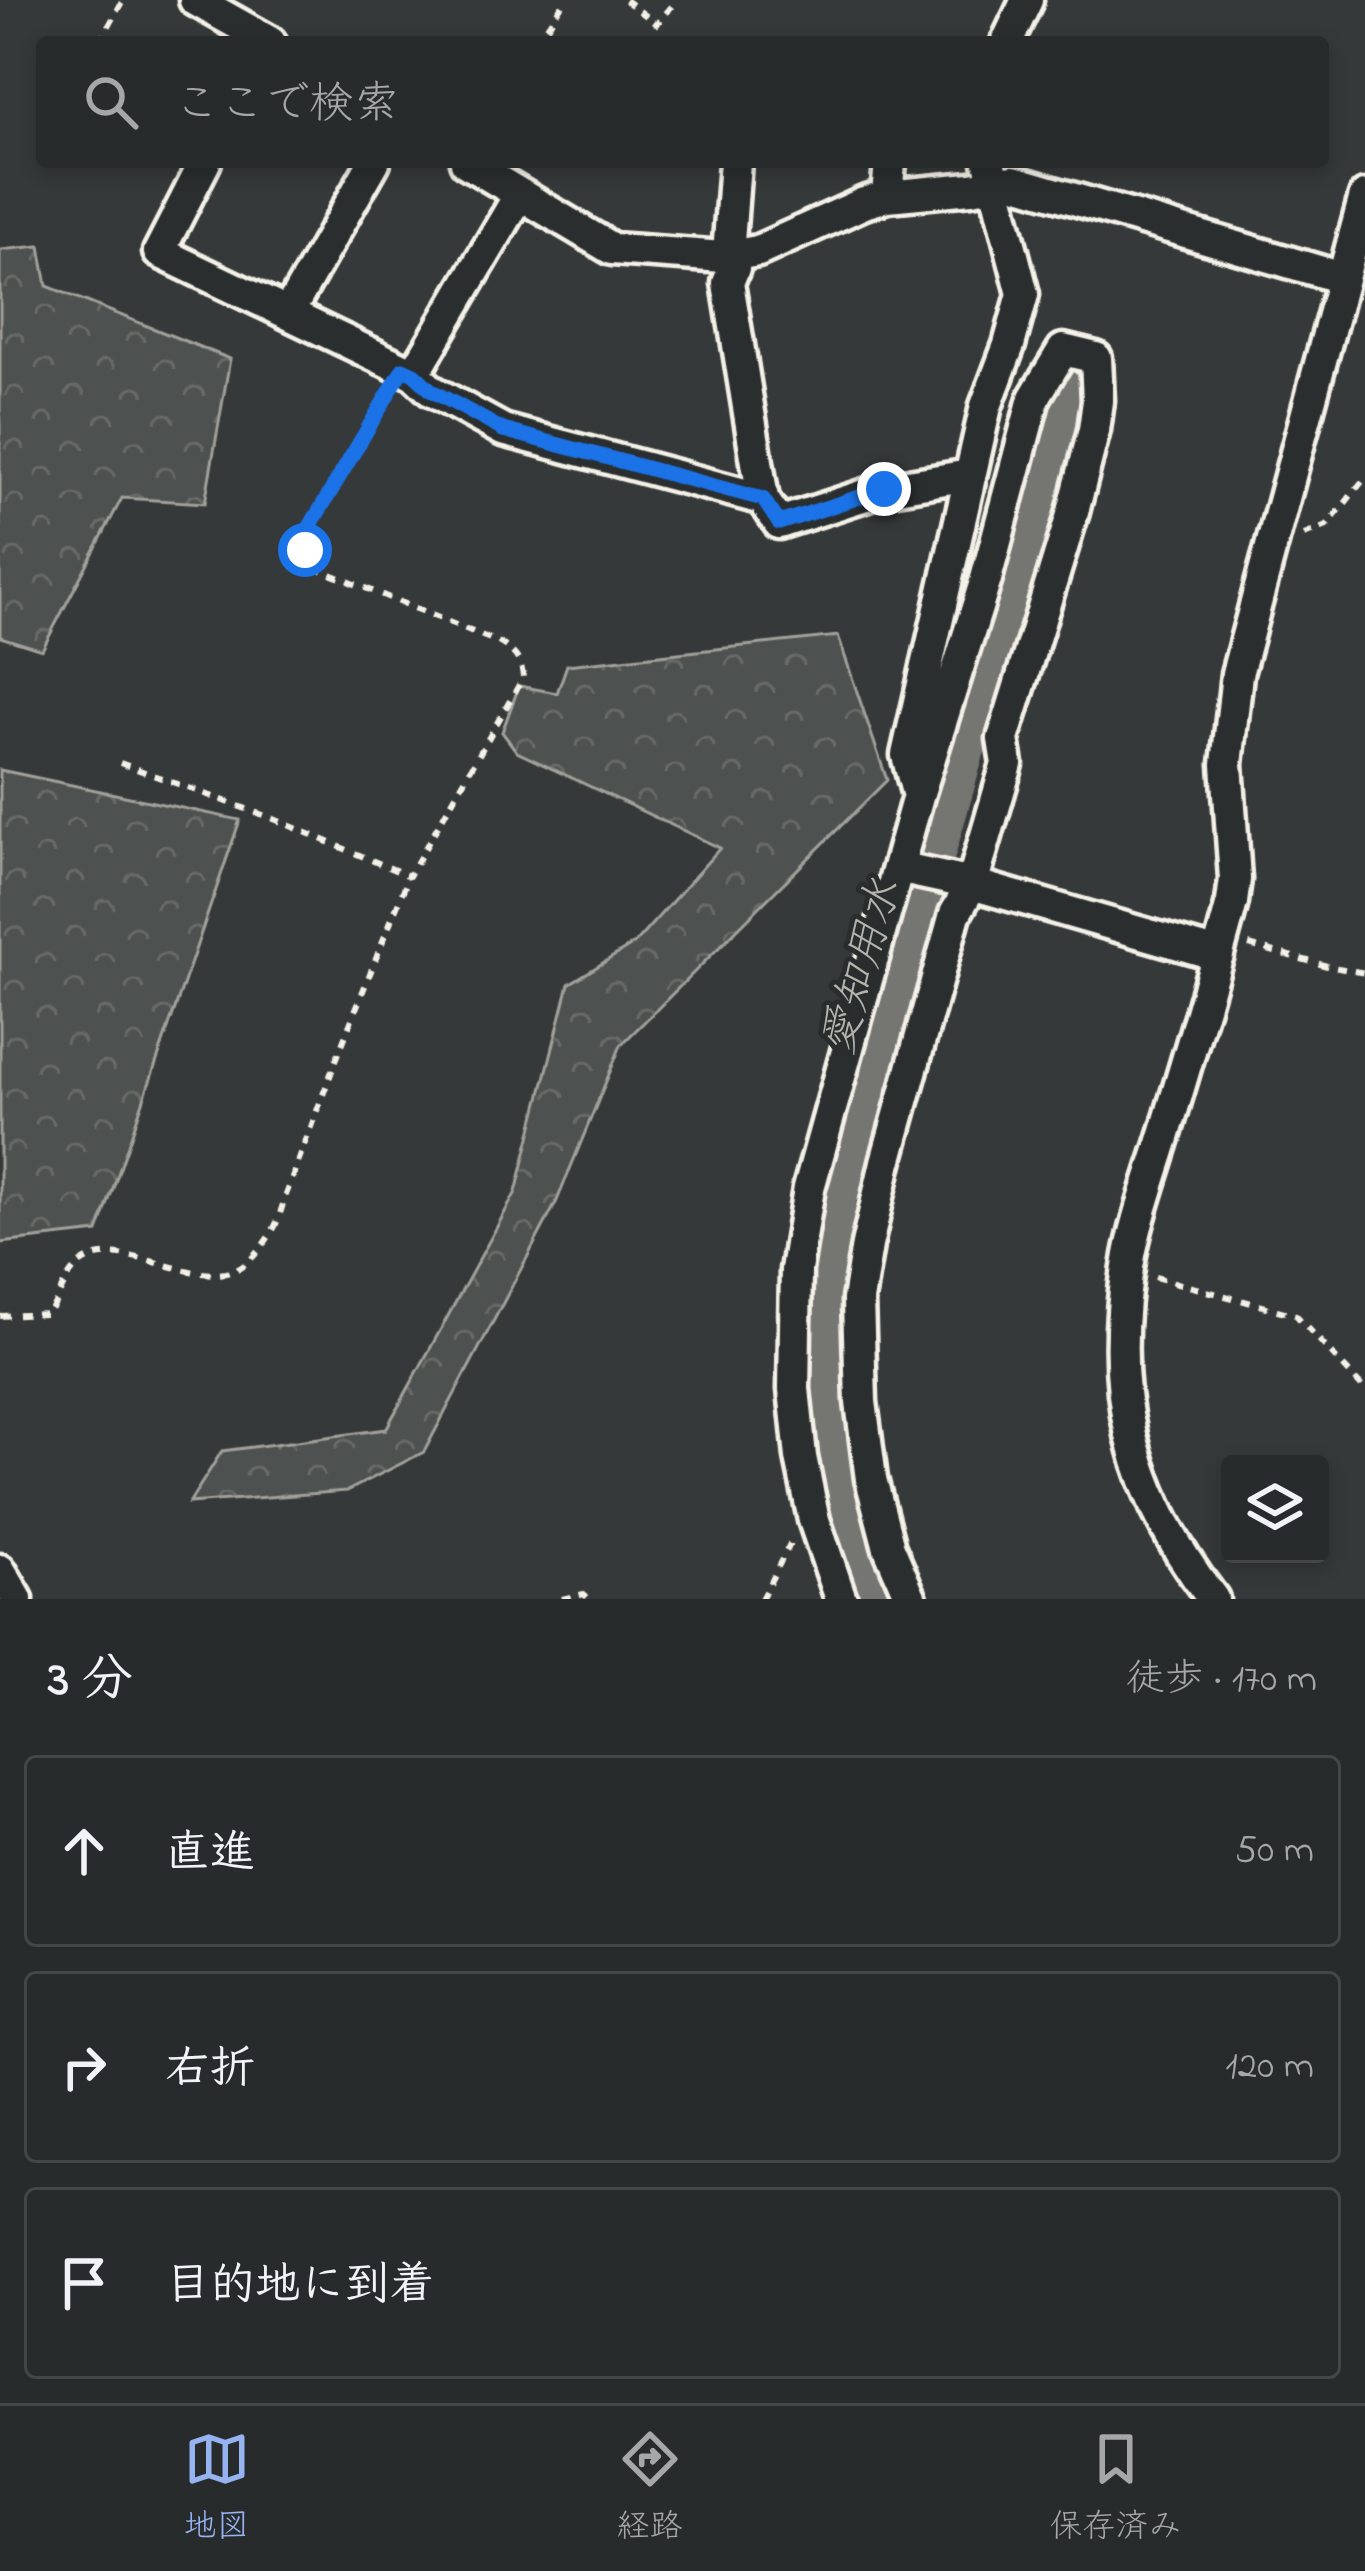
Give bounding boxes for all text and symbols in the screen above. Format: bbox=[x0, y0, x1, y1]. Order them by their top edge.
search box bbox=[36, 36, 1329, 168]
icon: search bbox=[78, 69, 144, 135]
text: ここで検索 bbox=[174, 73, 399, 139]
route end bbox=[857, 462, 911, 516]
route start bbox=[278, 523, 332, 577]
water label: 愛知用水 bbox=[807, 872, 920, 1063]
map controls bbox=[1221, 1455, 1329, 1563]
button: layers bbox=[1221, 1455, 1329, 1563]
text: 3 分 bbox=[48, 1644, 133, 1719]
text: 徒歩 · 170 m bbox=[1126, 1652, 1317, 1709]
icon: ahead bbox=[51, 1818, 117, 1884]
text: 直進 bbox=[165, 1822, 255, 1888]
text: 50 m bbox=[1235, 1823, 1314, 1880]
icon: right bbox=[51, 2034, 117, 2100]
text: 右折 bbox=[165, 2038, 255, 2104]
text: 120 m bbox=[1225, 2039, 1314, 2096]
icon: arrive bbox=[51, 2250, 117, 2316]
text: 目的地に到着 bbox=[165, 2254, 435, 2320]
tab: 地図 bbox=[184, 2426, 250, 2552]
tab: 経路 bbox=[617, 2426, 683, 2552]
tab: 保存済み bbox=[1050, 2426, 1182, 2552]

